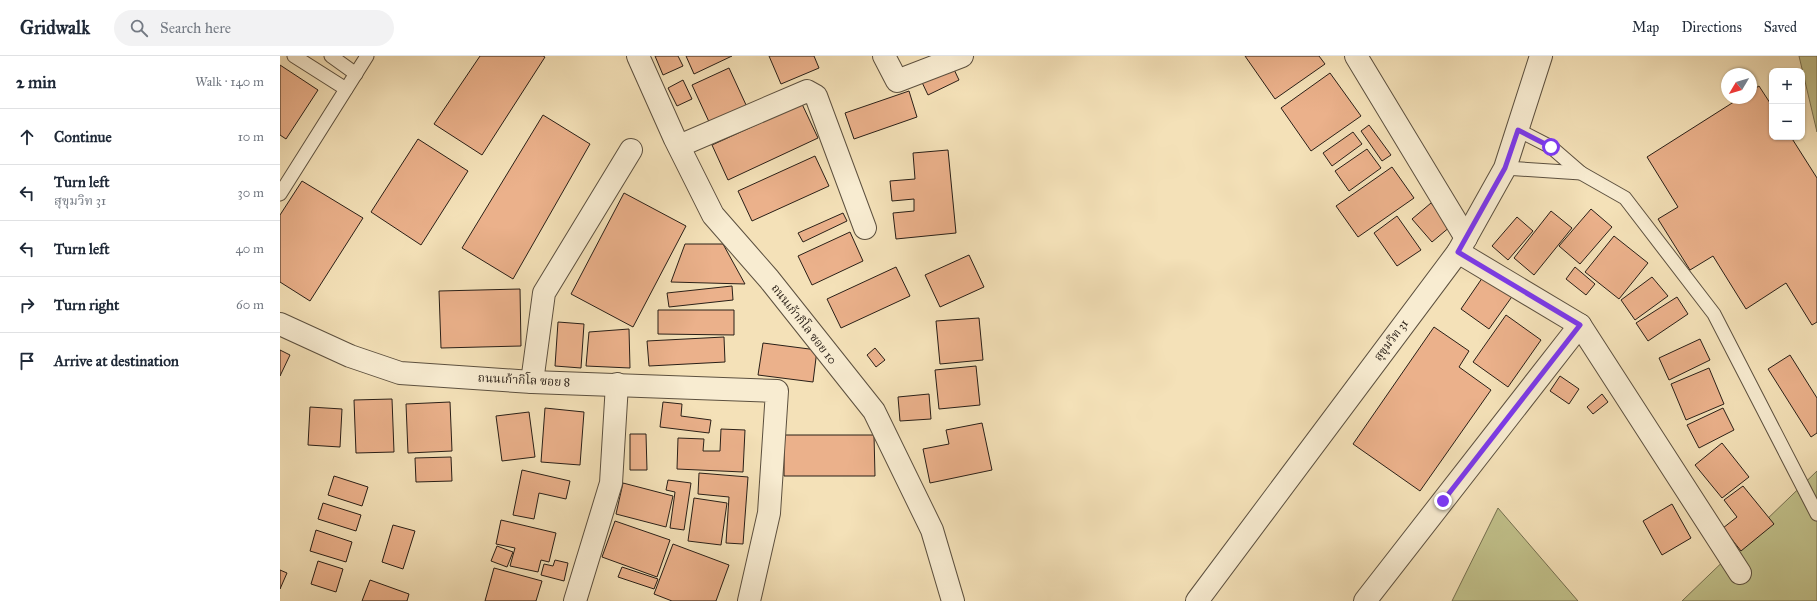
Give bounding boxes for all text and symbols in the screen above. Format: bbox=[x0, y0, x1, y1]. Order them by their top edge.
search box bbox=[114, 10, 394, 46]
text: Gridwalk bbox=[20, 16, 90, 39]
icon: search bbox=[128, 17, 150, 39]
text: Search here bbox=[160, 19, 231, 37]
text: Map bbox=[1632, 19, 1659, 36]
text: Directions bbox=[1681, 19, 1742, 36]
text: Saved bbox=[1764, 19, 1797, 36]
north arrow bbox=[1721, 68, 1757, 104]
map controls bbox=[1769, 68, 1805, 140]
button: + bbox=[1769, 68, 1805, 104]
text: 2 min bbox=[16, 72, 56, 93]
text: Walk · 140 m bbox=[195, 74, 264, 90]
button: − bbox=[1769, 104, 1805, 140]
icon: ahead bbox=[16, 126, 38, 148]
text: Continue bbox=[54, 128, 112, 146]
text: 10 m bbox=[238, 129, 264, 145]
route start bbox=[1542, 138, 1560, 156]
text: Turn left bbox=[54, 173, 110, 191]
icon: left bbox=[16, 182, 38, 204]
text: 30 m bbox=[238, 185, 264, 201]
text: สุขุมวิท 31 bbox=[54, 193, 106, 209]
icon: left bbox=[16, 238, 38, 260]
text: Turn left bbox=[54, 240, 110, 258]
text: 40 m bbox=[235, 241, 264, 257]
street label: ถนนเก้ากิโล ซอย 10 bbox=[768, 280, 841, 367]
icon: right bbox=[16, 294, 38, 316]
text: Turn right bbox=[54, 296, 119, 314]
text: 60 m bbox=[236, 297, 264, 313]
street label: สุขุมวิท 31 bbox=[1371, 316, 1412, 364]
icon: arrive bbox=[16, 350, 38, 372]
text: Arrive at destination bbox=[54, 352, 179, 370]
street label: ถนนเก้ากิโล ซอย 8 bbox=[477, 369, 571, 389]
route end bbox=[1434, 492, 1452, 510]

